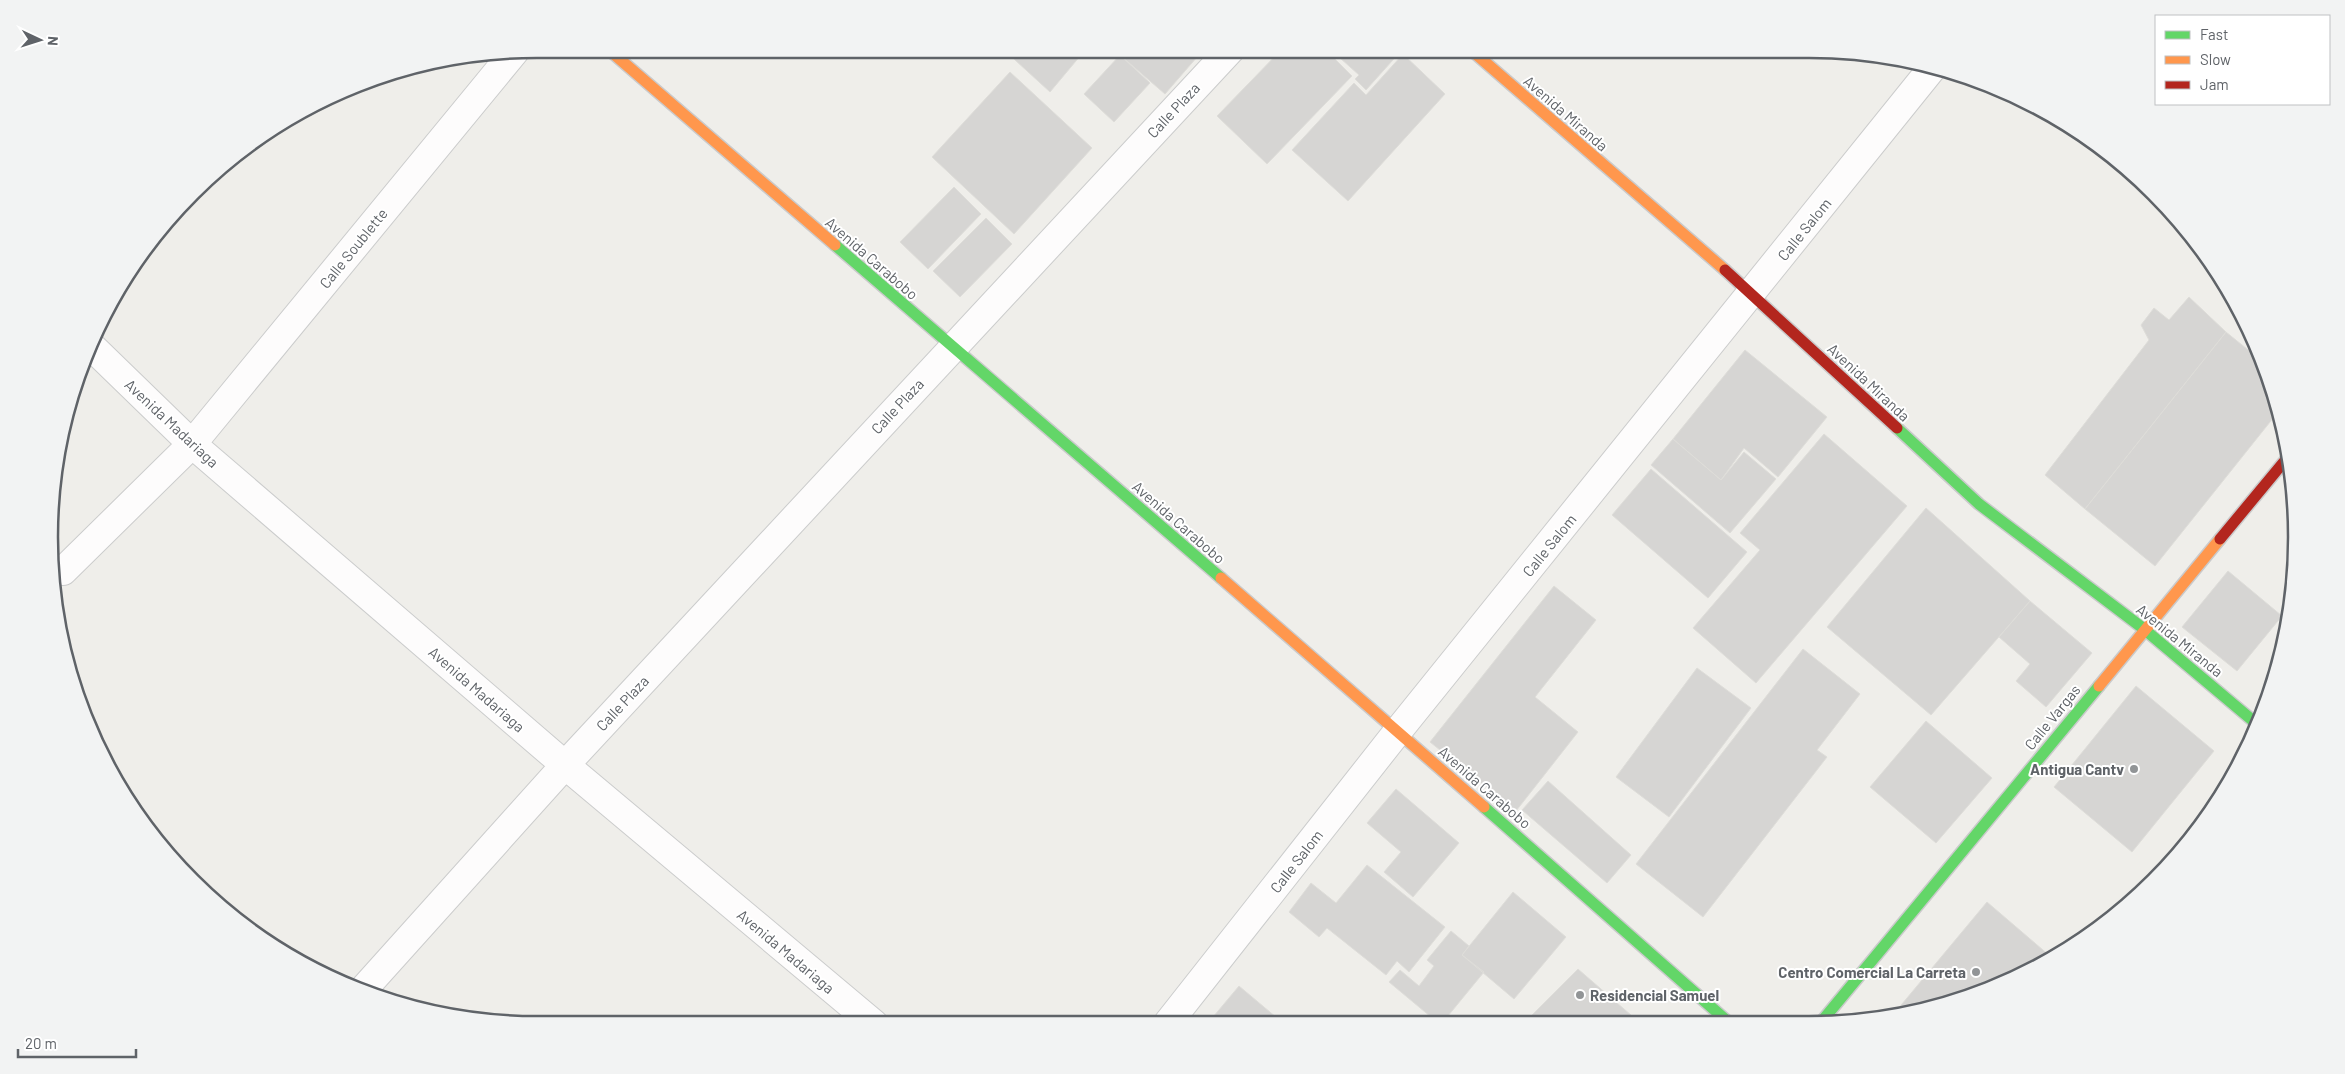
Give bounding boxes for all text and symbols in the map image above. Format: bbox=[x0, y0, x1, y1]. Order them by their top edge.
north arrow bbox=[15, 15, 65, 65]
legend bbox=[2155, 15, 2330, 105]
text: Fast bbox=[2200, 25, 2228, 43]
text: N bbox=[45, 36, 62, 46]
text: Slow bbox=[2200, 50, 2231, 68]
street label: Avenida Miranda bbox=[1520, 72, 1612, 154]
text: Jam bbox=[2200, 75, 2229, 93]
street label: Calle Plaza bbox=[1143, 79, 1203, 141]
street label: Calle Salom bbox=[1773, 194, 1835, 264]
street label: Calle Soublette bbox=[315, 204, 391, 292]
street label: Avenida Carabobo bbox=[822, 213, 922, 303]
street label: Avenida Miranda bbox=[1824, 339, 1914, 425]
street label: Avenida Madariaga bbox=[122, 375, 222, 471]
street label: Calle Plaza bbox=[867, 375, 927, 437]
street label: Avenida Carabobo bbox=[1129, 477, 1229, 567]
street label: Calle Salom bbox=[1518, 510, 1580, 580]
street label: Avenida Miranda bbox=[2133, 600, 2227, 680]
street label: Avenida Madariaga bbox=[425, 642, 529, 736]
street label: Calle Plaza bbox=[592, 672, 652, 734]
street label: Calle Vargas bbox=[2020, 681, 2084, 753]
street label: Avenida Carabobo bbox=[1435, 742, 1535, 832]
place label: Antigua Cantv bbox=[2030, 760, 2124, 778]
marker: Antigua Cantv bbox=[2128, 763, 2140, 775]
street label: Calle Salom bbox=[1266, 826, 1326, 896]
street label: Avenida Madariaga bbox=[734, 905, 838, 997]
place label: Centro Comercial La Carreta bbox=[1778, 963, 1966, 981]
marker: Centro Comercial La Carreta bbox=[1970, 966, 1982, 978]
place label: Residencial Samuel bbox=[1590, 986, 1719, 1004]
marker: Residencial Samuel bbox=[1574, 989, 1586, 1001]
scale bar bbox=[18, 1026, 135, 1058]
text: 20 m bbox=[25, 1034, 57, 1052]

